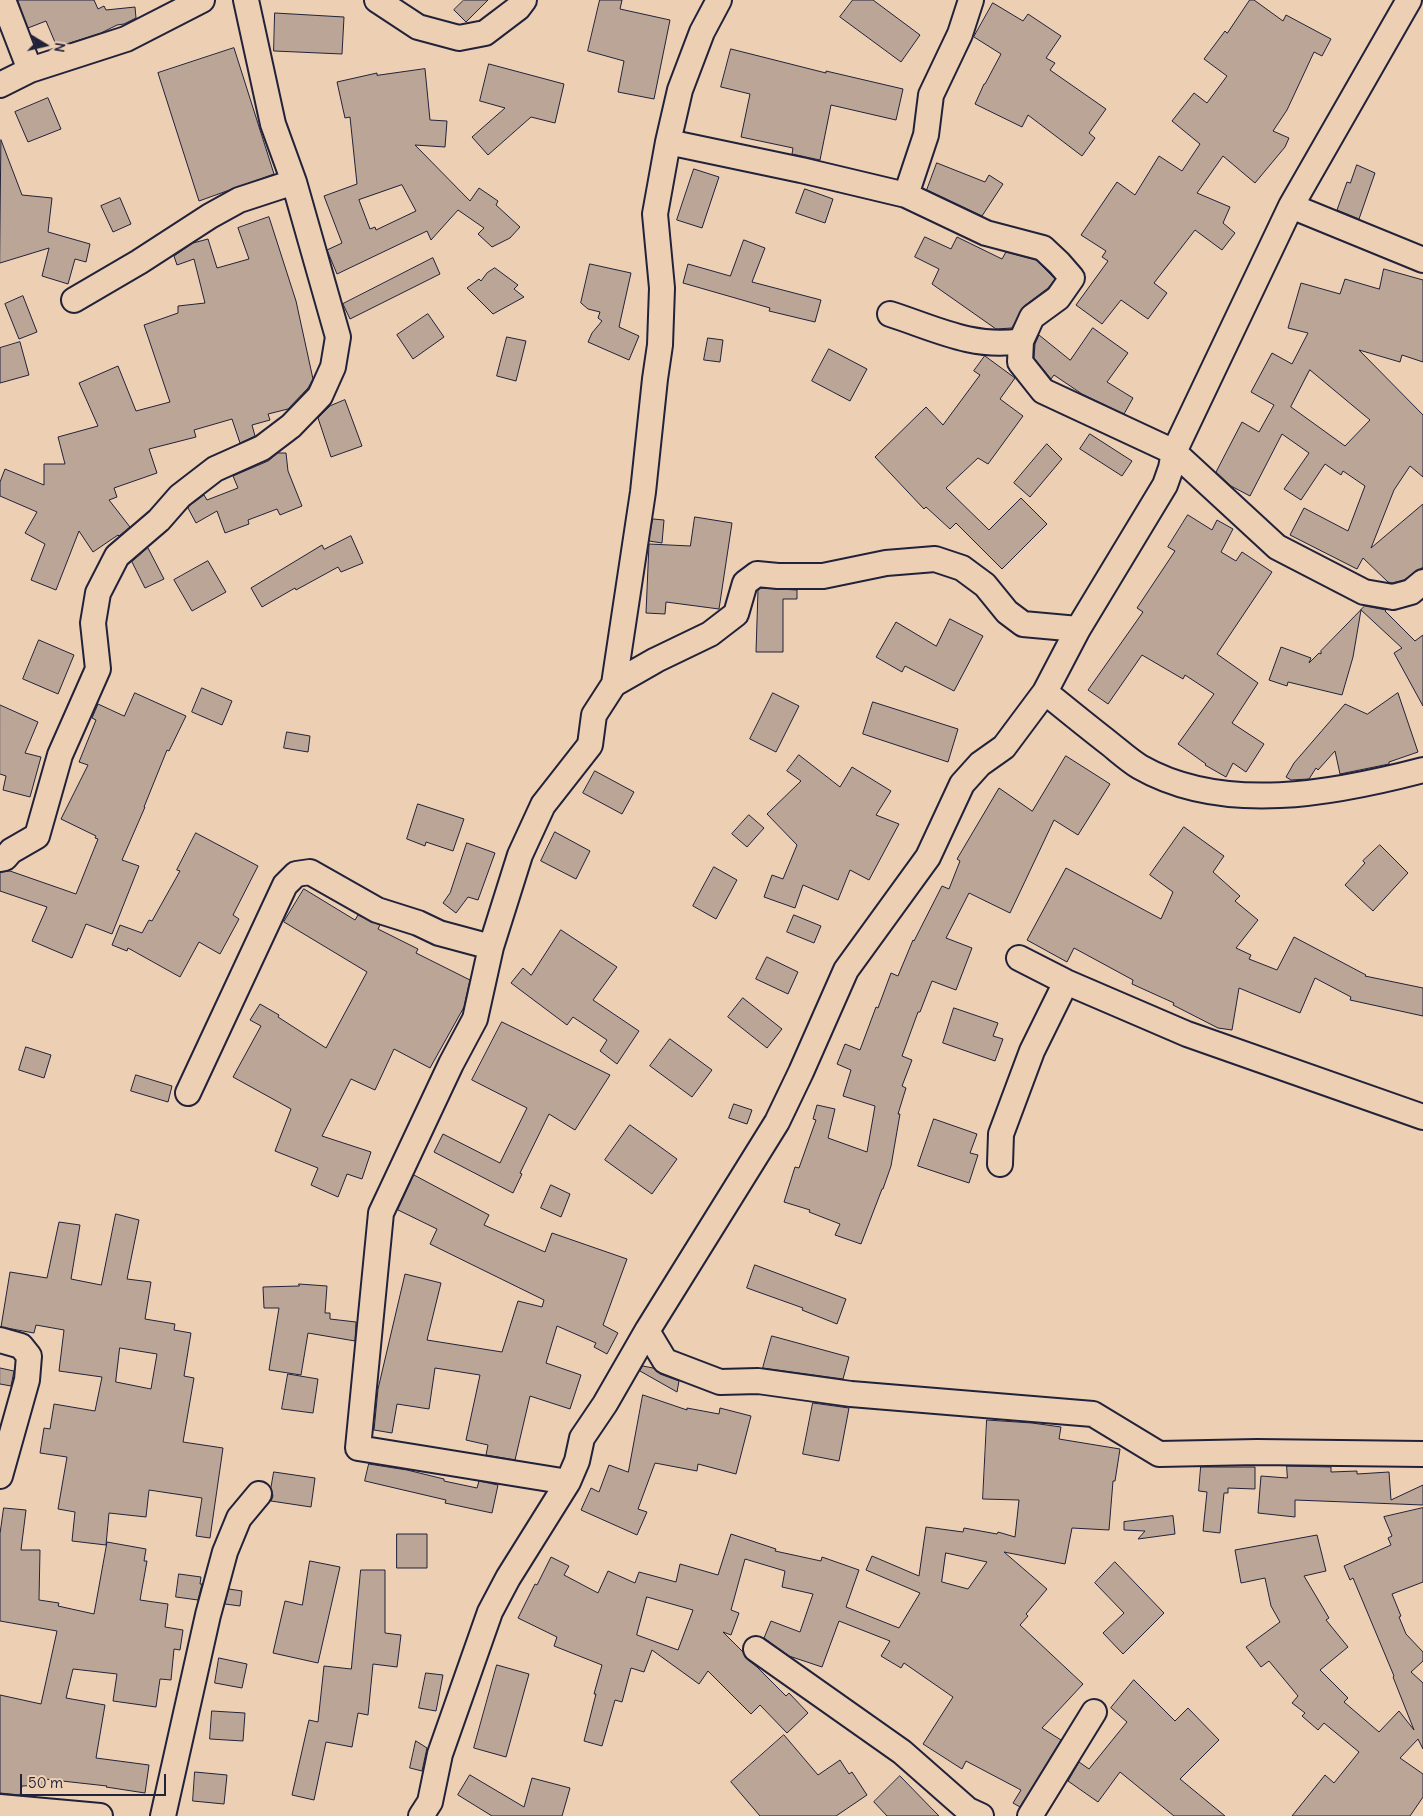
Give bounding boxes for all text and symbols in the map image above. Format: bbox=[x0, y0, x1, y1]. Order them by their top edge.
north arrow bbox=[20, 20, 70, 70]
text: N bbox=[50, 41, 69, 54]
scale bar bbox=[22, 1764, 169, 1796]
text: 50 m bbox=[28, 1773, 63, 1792]

